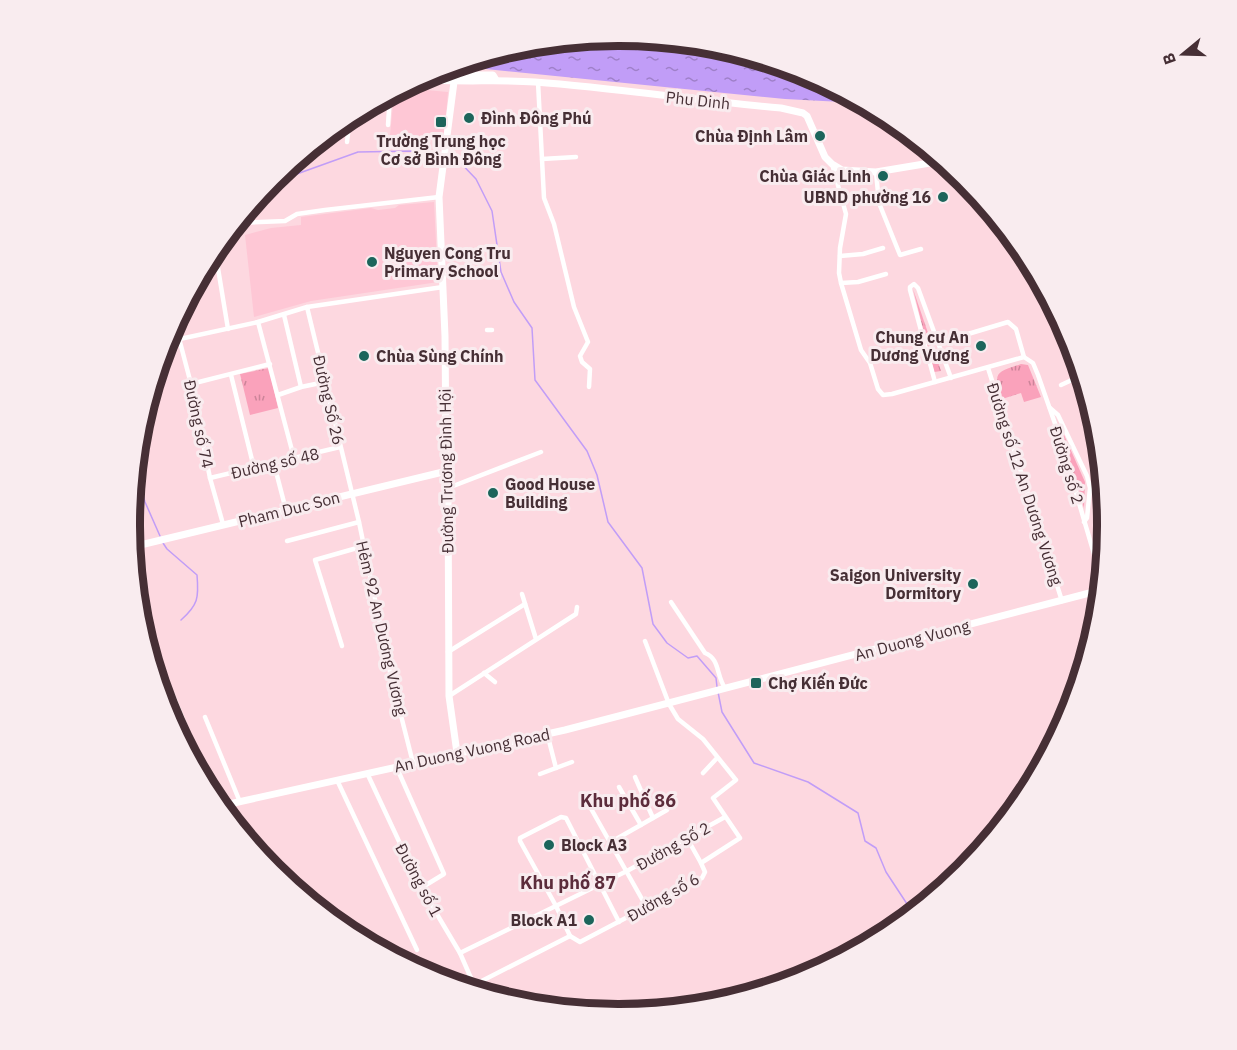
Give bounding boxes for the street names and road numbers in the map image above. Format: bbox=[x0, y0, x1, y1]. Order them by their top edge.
street label: Phu Dinh bbox=[665, 87, 731, 113]
street label: Đường Số 26 bbox=[309, 353, 349, 447]
street label: Đường số 74 bbox=[180, 378, 218, 470]
street label: Đường số 12 An Dương Vương bbox=[983, 380, 1067, 588]
street label: Đường Trương Đình Hội bbox=[435, 388, 457, 554]
street label: Đường số 2 bbox=[1046, 424, 1088, 506]
street label: Đường số 48 bbox=[229, 443, 321, 483]
street label: Pham Duc Son bbox=[236, 487, 342, 531]
street label: Hẻm 92 An Dương Vương bbox=[352, 539, 412, 718]
street label: An Duong Vuong bbox=[852, 615, 972, 665]
street label: An Duong Vuong Road bbox=[392, 724, 552, 776]
street label: Đường Số 2 bbox=[632, 817, 714, 875]
street label: Đường số 1 bbox=[391, 840, 447, 920]
street label: Đường số 6 bbox=[623, 868, 703, 926]

